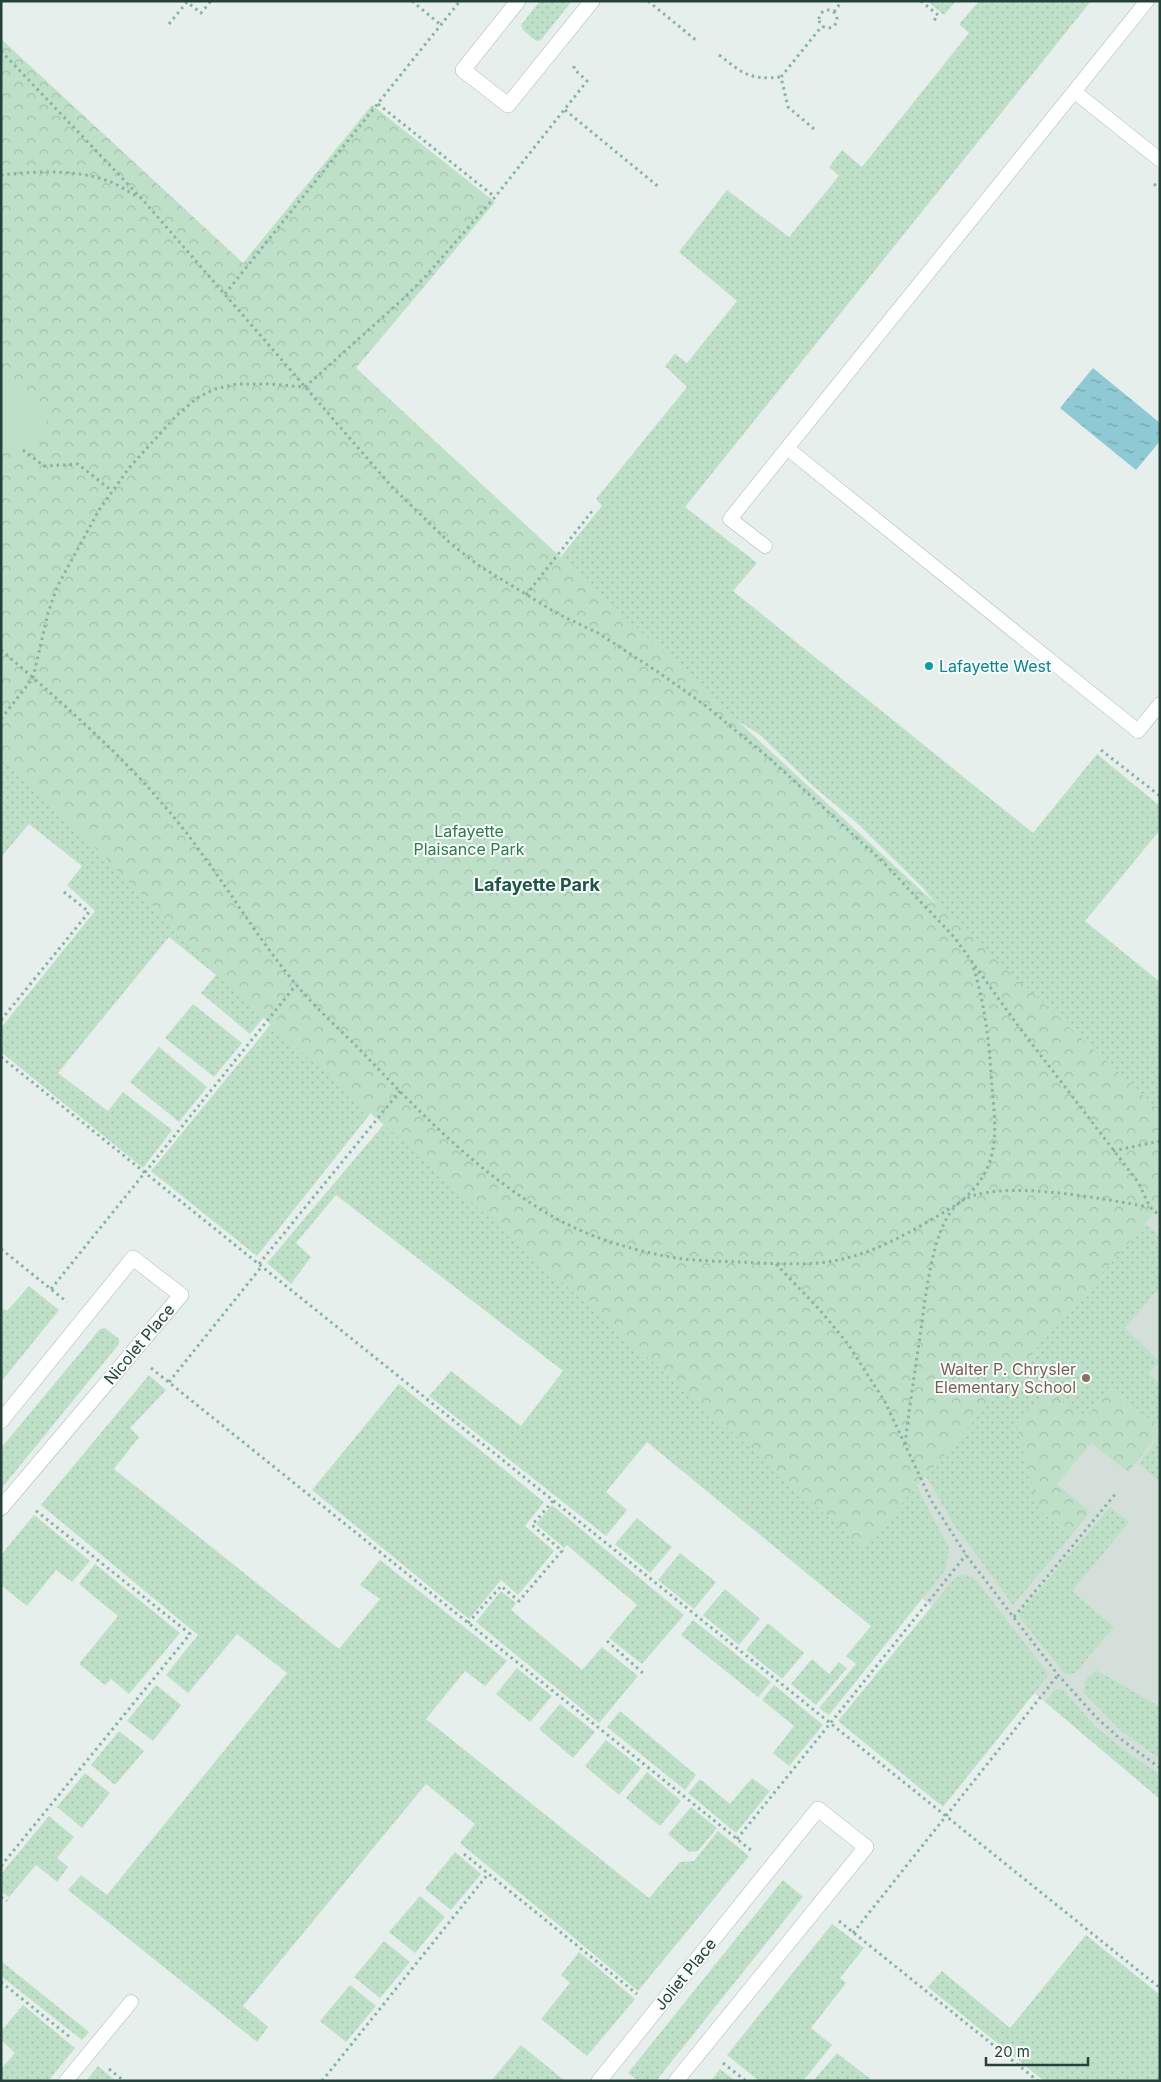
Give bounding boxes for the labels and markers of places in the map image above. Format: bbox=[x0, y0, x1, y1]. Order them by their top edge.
place label: Lafayette West bbox=[939, 656, 1051, 676]
marker: Lafayette West bbox=[923, 660, 935, 672]
place label: Walter P. Chrysler Elementary School bbox=[934, 1359, 1076, 1397]
marker: Walter P. Chrysler Elementary School bbox=[1080, 1372, 1092, 1384]

